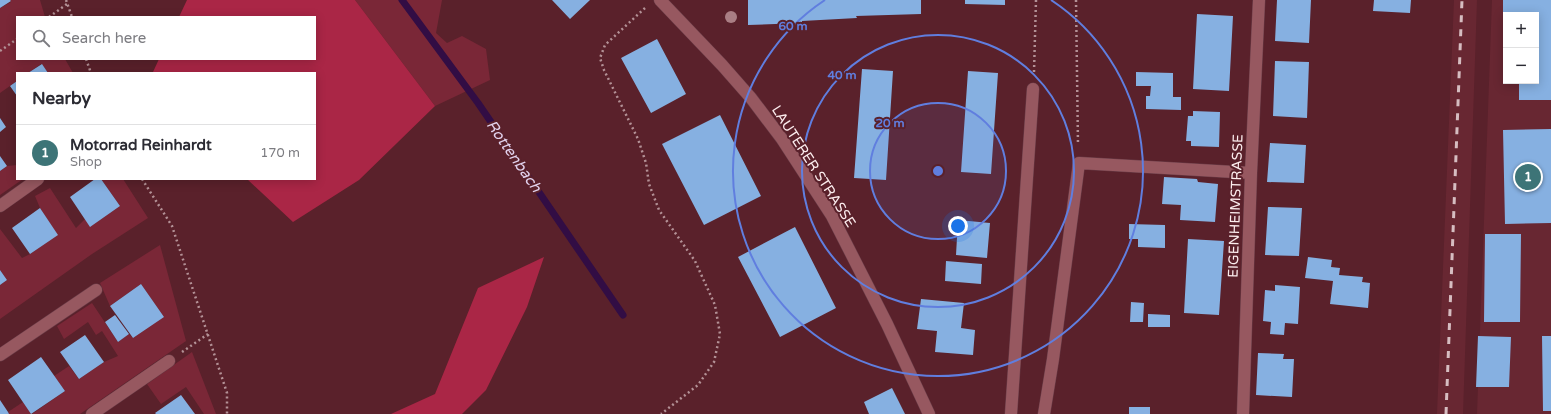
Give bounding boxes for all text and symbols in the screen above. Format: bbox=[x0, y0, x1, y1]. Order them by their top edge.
map controls bbox=[1503, 12, 1539, 84]
button: + bbox=[1503, 12, 1539, 48]
search box bbox=[16, 16, 316, 60]
text: 60 m bbox=[778, 19, 808, 33]
icon: search bbox=[30, 27, 52, 49]
text: Search here bbox=[62, 29, 146, 47]
button: − bbox=[1503, 48, 1539, 84]
text: 40 m bbox=[827, 68, 857, 82]
text: Nearby bbox=[32, 88, 91, 109]
street label: LAUTERER STRASSE bbox=[768, 102, 859, 230]
text: 20 m bbox=[875, 116, 905, 130]
water label: Rottenbach bbox=[483, 117, 546, 196]
street label: EIGENHEIMSTRASSE bbox=[1224, 134, 1247, 278]
text: Motorrad Reinhardt bbox=[70, 136, 212, 154]
text: 1 bbox=[41, 145, 49, 161]
text: 170 m bbox=[260, 145, 300, 161]
text: Shop bbox=[70, 154, 102, 170]
pin: 1 bbox=[1515, 162, 1541, 192]
centre of rings bbox=[931, 164, 945, 178]
your location bbox=[948, 216, 968, 236]

